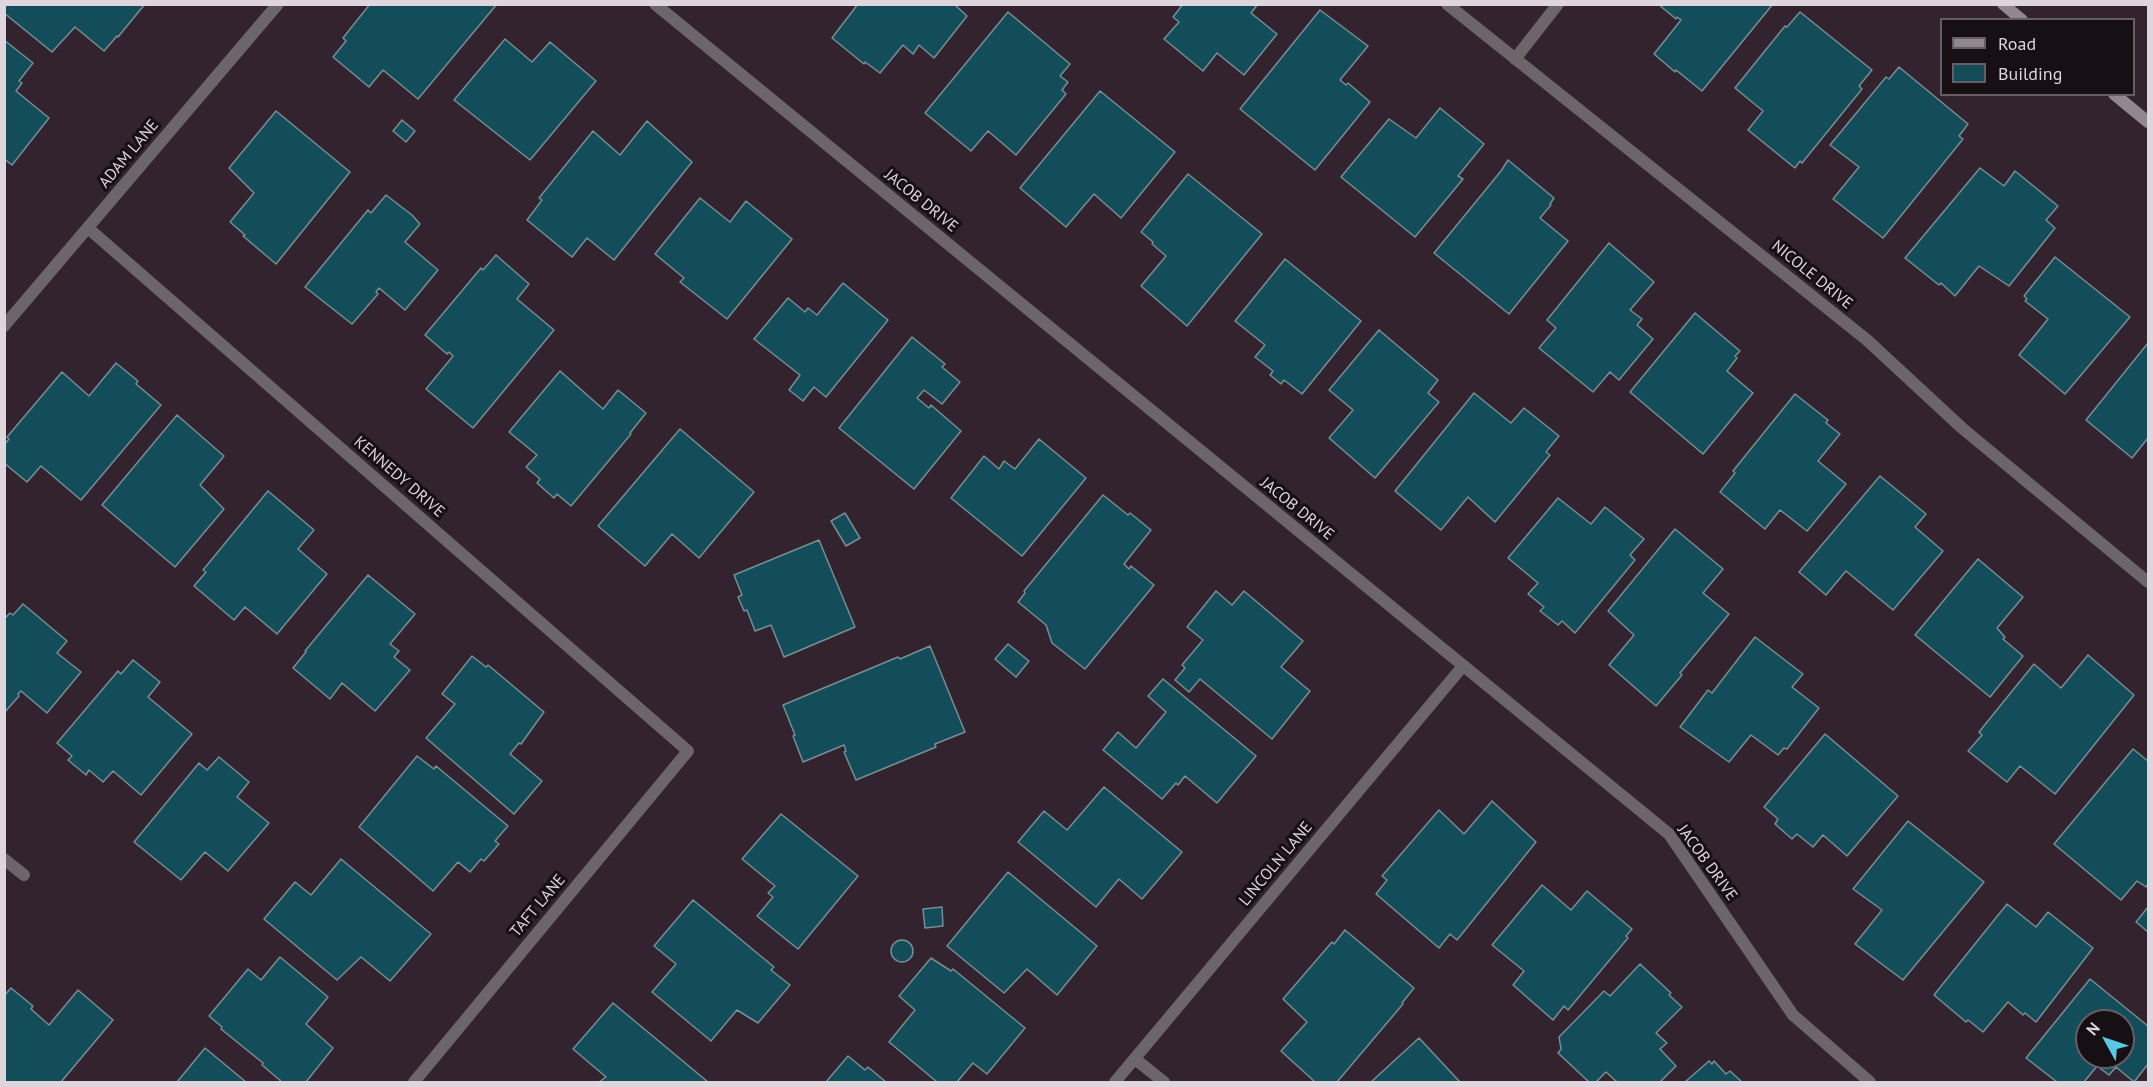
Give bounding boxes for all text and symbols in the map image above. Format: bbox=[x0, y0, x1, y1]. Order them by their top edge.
legend bbox=[1940, 18, 2135, 96]
text: Road bbox=[1998, 32, 2036, 55]
text: Building bbox=[1998, 62, 2062, 85]
street label: ADAM LANE bbox=[95, 116, 163, 192]
street label: JACOB DRIVE bbox=[880, 165, 962, 237]
street label: NICOLE DRIVE bbox=[1768, 237, 1856, 313]
street label: KENNEDY DRIVE bbox=[350, 432, 448, 522]
street label: JACOB DRIVE bbox=[1256, 473, 1338, 545]
street label: LINCOLN LANE bbox=[1235, 818, 1317, 910]
street label: JACOB DRIVE bbox=[1673, 821, 1741, 905]
street label: TAFT LANE bbox=[506, 871, 570, 941]
north arrow bbox=[2075, 1009, 2135, 1069]
text: N bbox=[2082, 1018, 2104, 1039]

